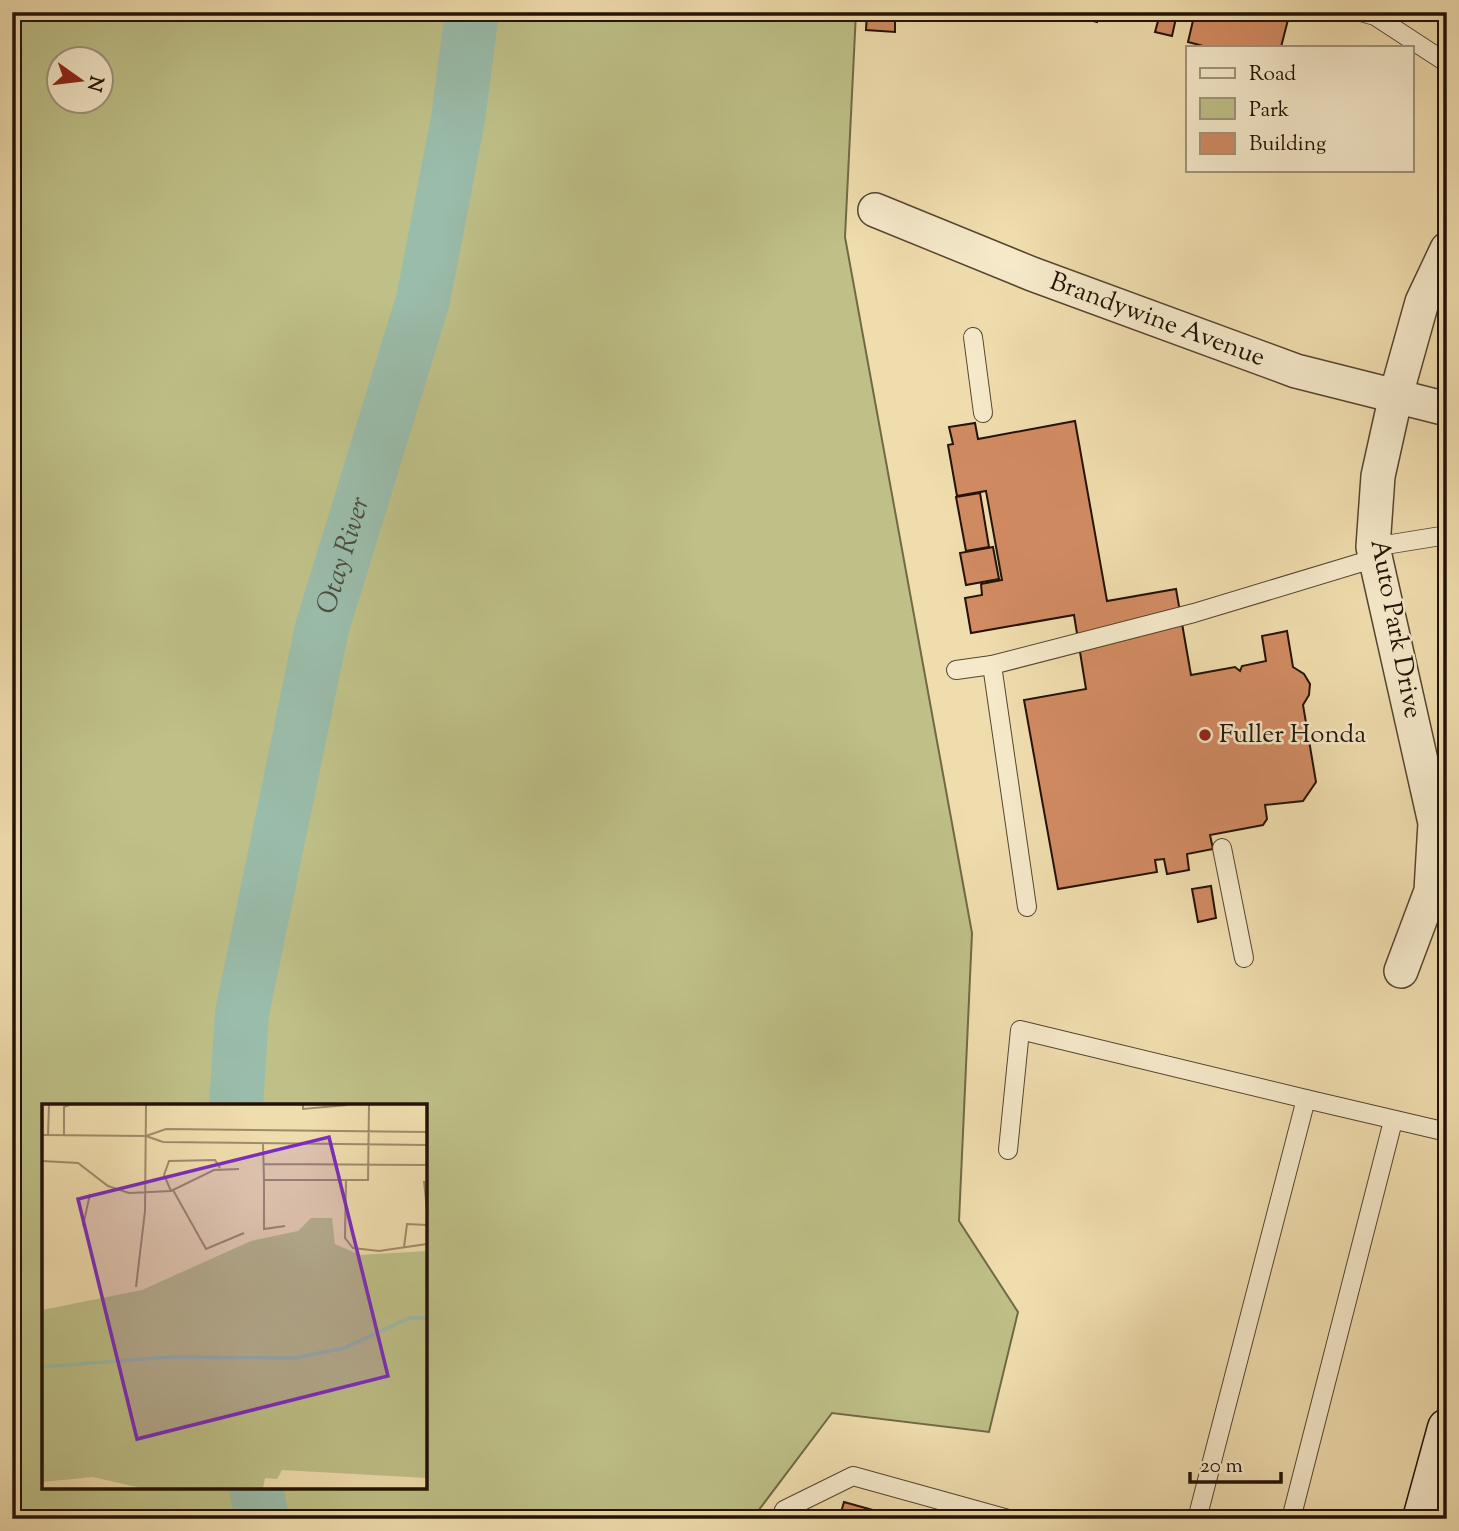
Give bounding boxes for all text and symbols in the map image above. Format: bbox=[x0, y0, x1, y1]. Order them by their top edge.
north arrow bbox=[46, 46, 116, 116]
legend bbox=[1186, 46, 1414, 172]
text: Road bbox=[1249, 60, 1296, 90]
text: N bbox=[79, 73, 109, 94]
text: Park bbox=[1249, 96, 1290, 126]
text: Building bbox=[1249, 130, 1326, 160]
street label: Brandywine Avenue bbox=[1044, 263, 1270, 377]
water label: Otay River bbox=[307, 492, 381, 619]
street label: Auto Park Drive bbox=[1360, 536, 1430, 722]
place label: Fuller Honda bbox=[1219, 717, 1366, 754]
marker: Fuller Honda bbox=[1197, 727, 1213, 743]
inset map bbox=[42, 1104, 427, 1489]
scale bar bbox=[1190, 1440, 1280, 1484]
text: 20 m bbox=[1200, 1452, 1243, 1482]

